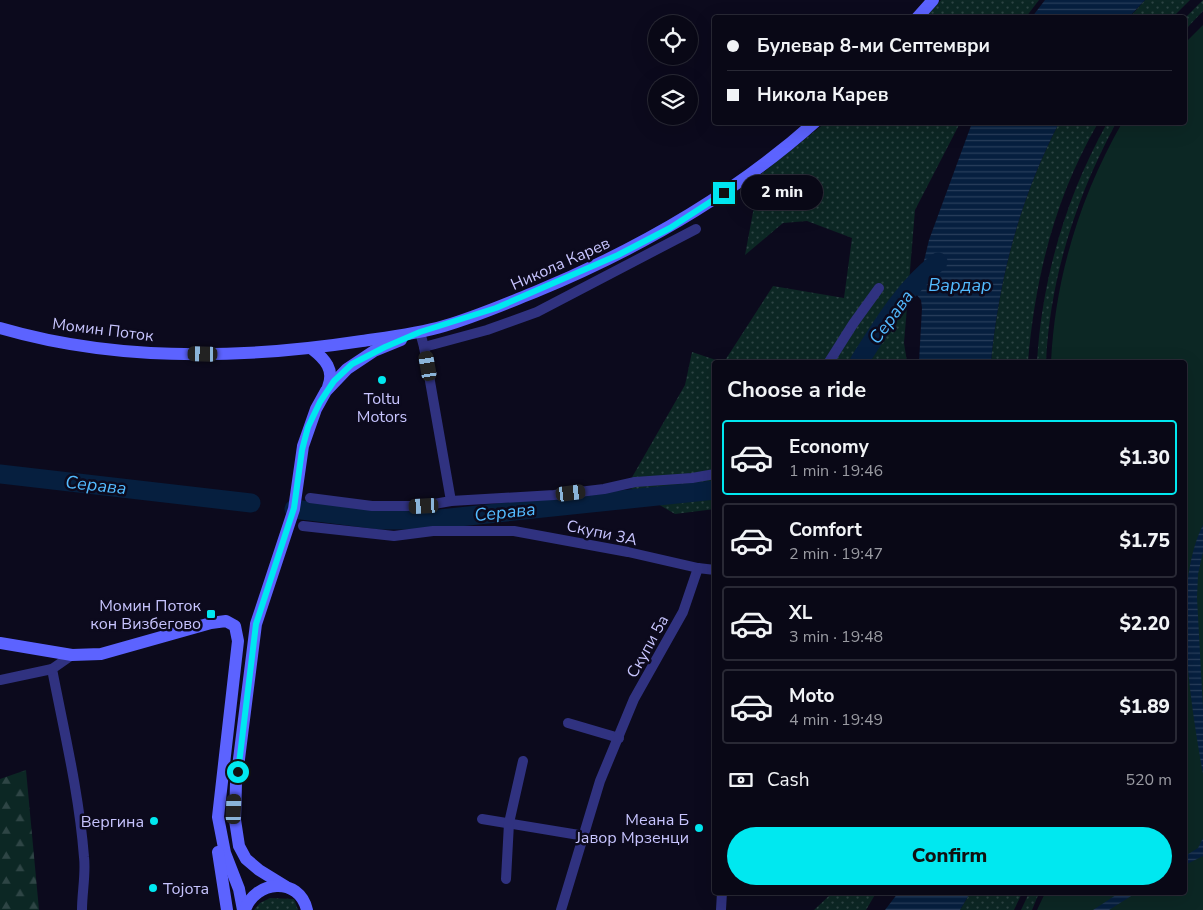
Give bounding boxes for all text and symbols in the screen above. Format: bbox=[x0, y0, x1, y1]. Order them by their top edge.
map controls bbox=[648, 15, 698, 125]
button: locate bbox=[648, 15, 698, 65]
text: Булевар 8-ми Септември bbox=[757, 33, 990, 59]
button: layers bbox=[648, 75, 698, 125]
text: Никола Карев bbox=[757, 82, 888, 108]
callout: 2 min bbox=[742, 176, 824, 210]
text: 2 min bbox=[761, 181, 803, 203]
route end bbox=[713, 182, 735, 204]
street label: Никола Карев bbox=[507, 232, 614, 296]
water label: Вардар bbox=[928, 273, 992, 297]
water label: Серава bbox=[863, 285, 919, 349]
street label: Момин Поток bbox=[51, 313, 155, 347]
car bbox=[187, 346, 218, 362]
car bbox=[418, 350, 437, 382]
marker: Toltu Motors bbox=[376, 374, 388, 386]
text: Choose a ride bbox=[727, 375, 866, 405]
place label: Toltu Motors bbox=[357, 388, 407, 428]
text: Economy bbox=[789, 434, 869, 460]
icon: car bbox=[729, 435, 774, 480]
text: $1.30 bbox=[1119, 445, 1170, 471]
text: 1 min · 19:46 bbox=[789, 460, 883, 482]
water label: Серава bbox=[64, 470, 128, 500]
car bbox=[555, 484, 586, 502]
water label: Серава bbox=[473, 497, 537, 527]
car bbox=[408, 498, 439, 514]
street label: Скупи 3А bbox=[564, 515, 639, 551]
text: Comfort bbox=[789, 517, 862, 543]
icon: car bbox=[729, 518, 774, 563]
text: $1.75 bbox=[1119, 528, 1170, 554]
text: 2 min · 19:47 bbox=[789, 543, 883, 565]
place label: Момин Поток кон Визбегово bbox=[90, 595, 202, 635]
text: XL bbox=[789, 600, 812, 626]
icon: car bbox=[729, 601, 774, 646]
marker: Момин Поток кон Визбегово bbox=[205, 608, 217, 620]
street label: Скупи 5а bbox=[622, 611, 674, 682]
text: $2.20 bbox=[1119, 611, 1170, 637]
text: 3 min · 19:48 bbox=[789, 626, 883, 648]
text: Moto bbox=[789, 683, 835, 709]
icon: car bbox=[729, 684, 774, 729]
text: $1.89 bbox=[1119, 694, 1170, 720]
text: 4 min · 19:49 bbox=[789, 709, 883, 731]
route start bbox=[227, 761, 249, 783]
icon: cash bbox=[727, 766, 755, 794]
text: Cash bbox=[767, 767, 809, 793]
text: 520 m bbox=[1125, 769, 1172, 791]
car bbox=[225, 794, 242, 824]
place label: Меана Б Јавор Мрзенци bbox=[575, 809, 689, 849]
place label: Вергина bbox=[81, 811, 144, 833]
marker: Вергина bbox=[148, 815, 160, 827]
marker: Меана Б Јавор Мрзенци bbox=[693, 822, 705, 834]
button: Confirm bbox=[727, 827, 1172, 885]
place label: Тојота bbox=[163, 878, 209, 900]
marker: Тојота bbox=[147, 882, 159, 894]

